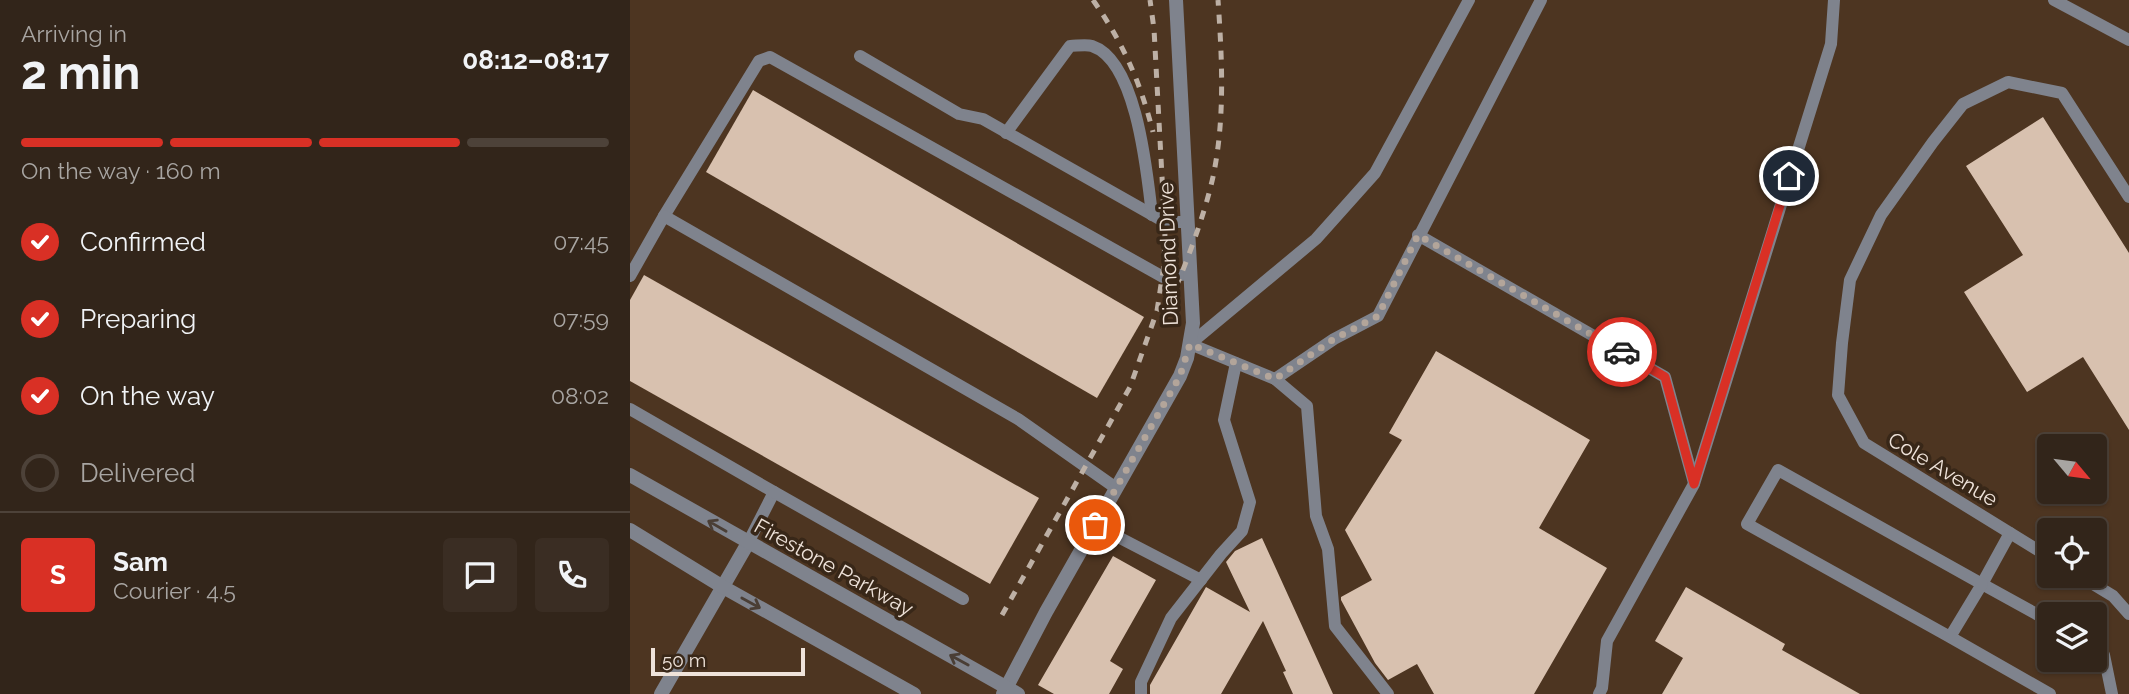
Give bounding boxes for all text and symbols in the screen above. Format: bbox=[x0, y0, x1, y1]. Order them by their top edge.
text: Arriving in bbox=[21, 20, 127, 47]
text: 08:12–08:17 bbox=[462, 45, 609, 75]
text: 2 min bbox=[21, 46, 140, 100]
pin bbox=[1759, 146, 1819, 206]
text: On the way · 160 m bbox=[21, 157, 221, 184]
icon: home bbox=[1770, 157, 1808, 195]
street label: Diamond Drive bbox=[1153, 182, 1183, 326]
icon: check bbox=[21, 223, 59, 261]
text: Confirmed bbox=[80, 227, 206, 257]
text: 07:45 bbox=[553, 228, 609, 255]
icon: check bbox=[21, 300, 59, 338]
text: Preparing bbox=[80, 304, 196, 334]
text: 07:59 bbox=[552, 305, 609, 332]
courier bbox=[1587, 317, 1657, 387]
icon: car bbox=[1603, 333, 1641, 371]
icon: check bbox=[21, 377, 59, 415]
text: On the way bbox=[80, 381, 215, 411]
text: 08:02 bbox=[551, 382, 609, 409]
street label: Cole Avenue bbox=[1884, 427, 2002, 511]
north arrow bbox=[2037, 434, 2107, 504]
map controls bbox=[2037, 434, 2107, 672]
text: Delivered bbox=[80, 458, 195, 488]
pin bbox=[1065, 495, 1125, 555]
icon: bag bbox=[1076, 506, 1114, 544]
street label: Firestone Parkway bbox=[750, 513, 918, 621]
one-way arrow bbox=[708, 518, 728, 532]
button: locate bbox=[2037, 518, 2107, 588]
button: chat bbox=[443, 538, 517, 612]
button: phone bbox=[535, 538, 609, 612]
text: Sam bbox=[113, 547, 168, 577]
text: S bbox=[50, 560, 66, 590]
text: Courier · 4.5 bbox=[113, 577, 236, 604]
one-way arrow bbox=[741, 596, 761, 610]
button: layers bbox=[2037, 602, 2107, 672]
scale bar bbox=[651, 645, 805, 677]
text: 50 m bbox=[662, 649, 706, 671]
one-way arrow bbox=[949, 653, 970, 666]

